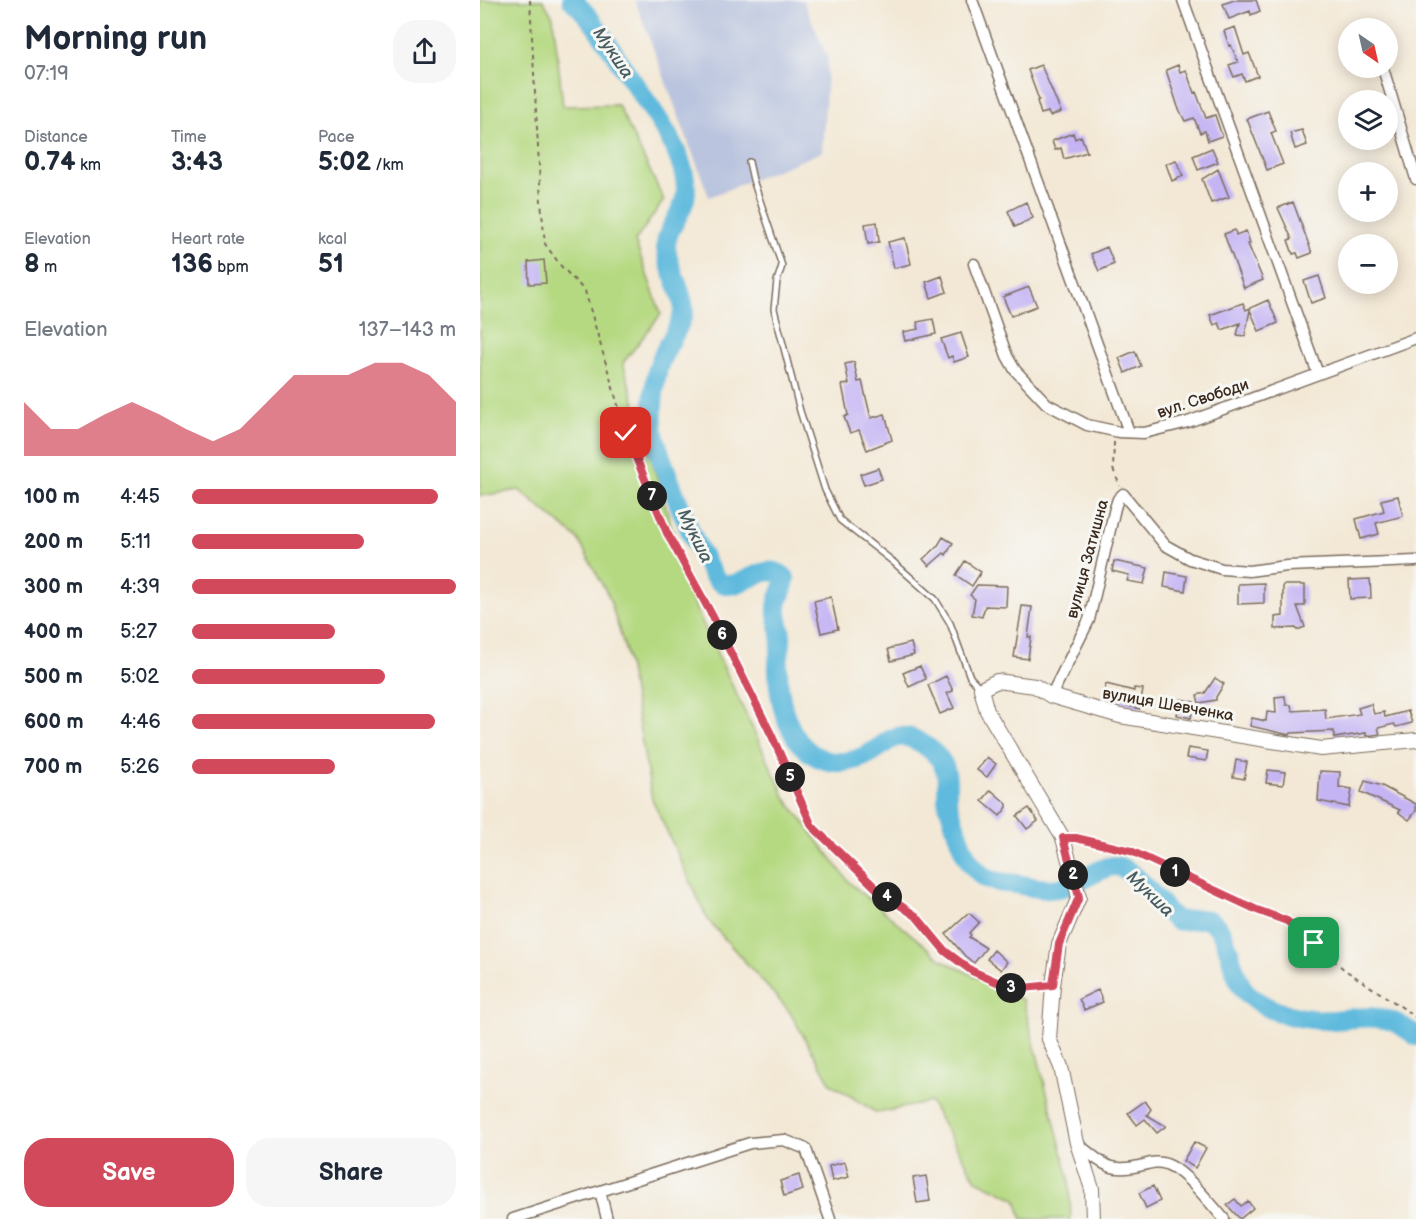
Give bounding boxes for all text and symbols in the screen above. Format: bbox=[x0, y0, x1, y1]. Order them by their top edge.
north arrow bbox=[1338, 18, 1398, 78]
map controls bbox=[1338, 18, 1398, 294]
text: Morning run bbox=[24, 19, 207, 59]
button: share bbox=[393, 20, 456, 83]
water label: Мукша bbox=[588, 23, 638, 83]
text: 07:19 bbox=[24, 62, 69, 86]
button: layers bbox=[1338, 90, 1398, 150]
text: Distance bbox=[24, 128, 88, 147]
text: Time bbox=[171, 128, 206, 147]
text: Pace bbox=[318, 128, 354, 147]
text: 0.74 bbox=[24, 147, 76, 178]
text: 3:43 bbox=[171, 147, 223, 178]
text: 5:02 bbox=[318, 147, 371, 178]
text: km bbox=[76, 156, 101, 175]
text: /km bbox=[371, 156, 404, 175]
button: + bbox=[1338, 162, 1398, 222]
text: Elevation bbox=[24, 230, 91, 249]
text: Heart rate bbox=[171, 230, 245, 249]
text: kcal bbox=[318, 230, 347, 249]
button: − bbox=[1338, 234, 1398, 294]
text: 8 bbox=[24, 249, 40, 280]
text: 136 bbox=[171, 249, 213, 280]
text: 51 bbox=[318, 249, 344, 280]
text: m bbox=[40, 258, 57, 277]
text: bpm bbox=[213, 258, 249, 277]
text: Elevation bbox=[24, 318, 107, 342]
text: 137–143 m bbox=[359, 318, 456, 342]
street label: вул. Свободи bbox=[1155, 375, 1251, 423]
pin bbox=[600, 407, 651, 458]
icon: check bbox=[609, 416, 642, 449]
pin: 7 bbox=[637, 481, 667, 511]
text: 100 m bbox=[24, 485, 80, 509]
text: 4:45 bbox=[120, 485, 160, 509]
text: 7 bbox=[648, 486, 656, 505]
street label: вулиця Затишна bbox=[1063, 497, 1113, 621]
water label: Мукша bbox=[673, 506, 717, 566]
text: 200 m bbox=[24, 530, 83, 554]
text: 5:11 bbox=[120, 530, 151, 554]
text: 300 m bbox=[24, 575, 83, 599]
text: 4:39 bbox=[120, 575, 160, 599]
text: 400 m bbox=[24, 620, 83, 644]
text: 5:27 bbox=[120, 620, 157, 644]
pin: 6 bbox=[707, 620, 737, 650]
text: 6 bbox=[717, 625, 727, 644]
text: 500 m bbox=[24, 665, 83, 689]
text: 5:02 bbox=[120, 665, 159, 689]
street label: вулиця Шевченка bbox=[1101, 684, 1236, 726]
text: 600 m bbox=[24, 710, 84, 734]
text: 4:46 bbox=[120, 710, 161, 734]
text: 700 m bbox=[24, 755, 82, 779]
text: 5:26 bbox=[120, 755, 160, 779]
pin: 5 bbox=[775, 762, 805, 792]
text: 5 bbox=[785, 767, 795, 786]
pin: 1 bbox=[1160, 857, 1190, 887]
pin: 2 bbox=[1058, 860, 1088, 890]
text: 1 bbox=[1172, 862, 1178, 881]
text: 2 bbox=[1068, 865, 1078, 884]
water label: Мукша bbox=[1122, 866, 1178, 922]
pin: 4 bbox=[872, 882, 902, 912]
text: 4 bbox=[882, 887, 892, 906]
pin bbox=[1288, 917, 1339, 968]
icon: arrive bbox=[1297, 926, 1330, 959]
pin: 3 bbox=[996, 973, 1026, 1003]
text: 3 bbox=[1006, 978, 1016, 997]
button: Save bbox=[24, 1138, 234, 1207]
button: Share bbox=[246, 1138, 456, 1207]

